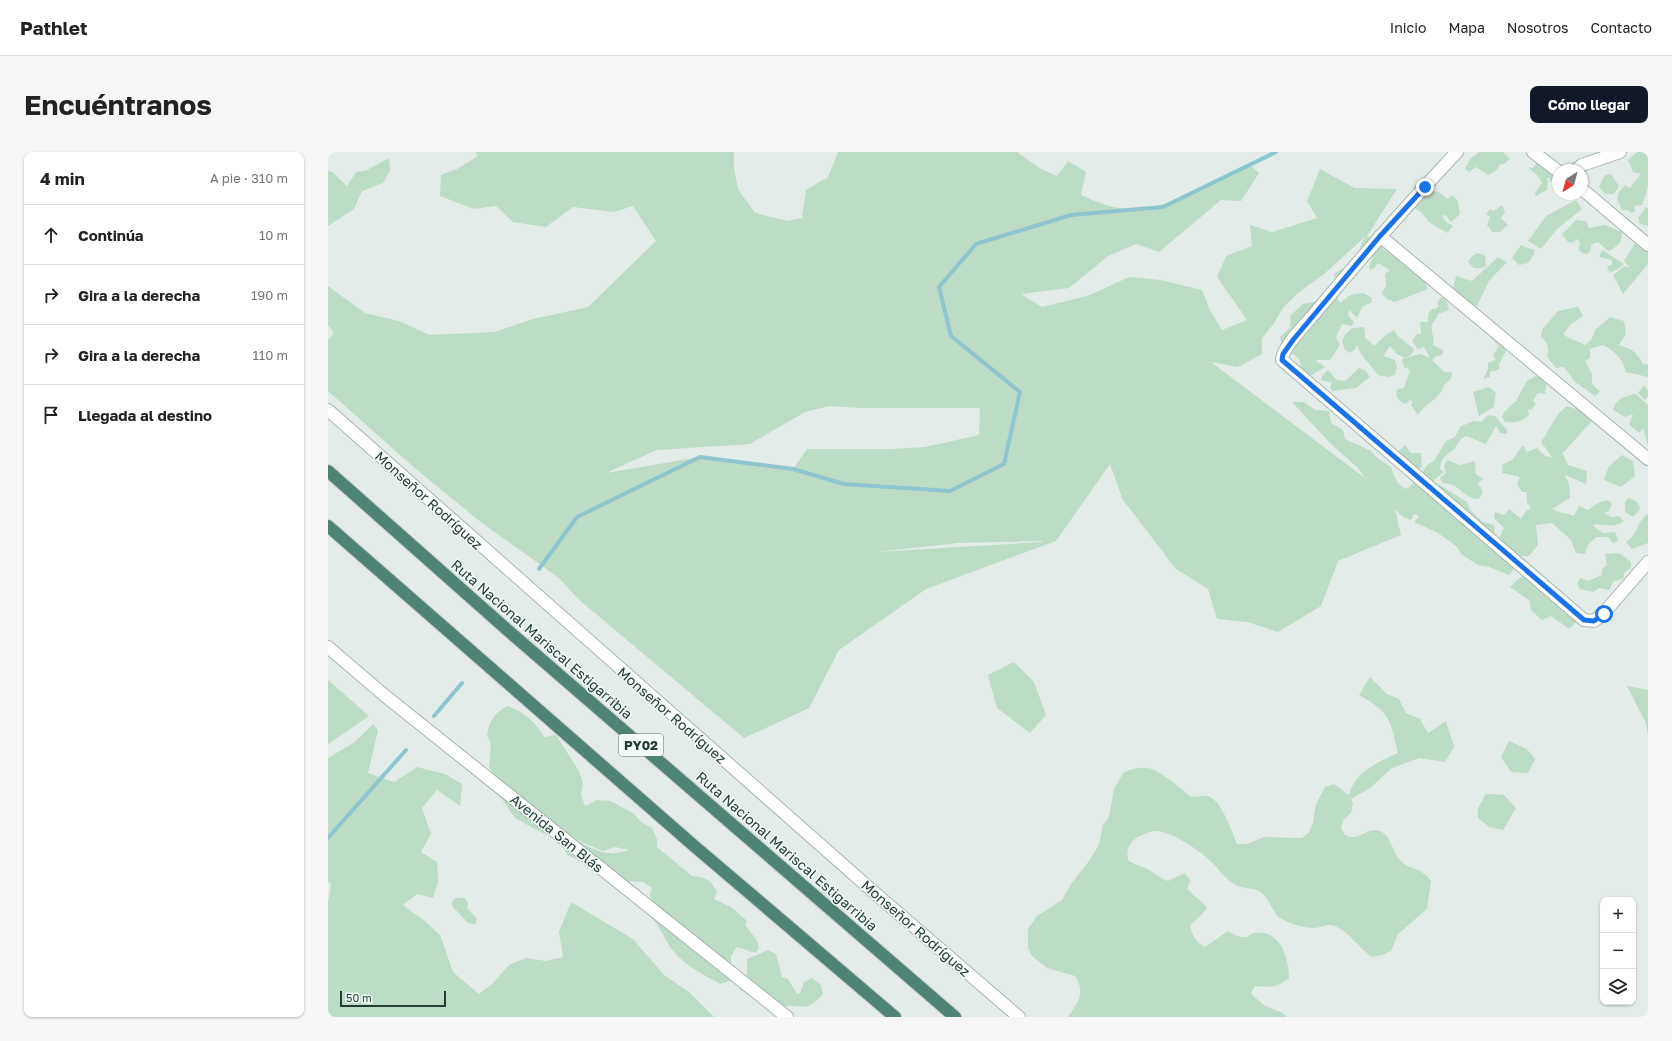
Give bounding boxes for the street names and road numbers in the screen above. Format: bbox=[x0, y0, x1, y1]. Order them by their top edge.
street label: Monseñor Rodríguez bbox=[372, 447, 486, 553]
street label: Ruta Nacional Mariscal Estigarribia bbox=[448, 556, 636, 722]
street label: Monseñor Rodríguez bbox=[614, 663, 730, 767]
road number: PY02 bbox=[619, 734, 663, 756]
street label: Ruta Nacional Mariscal Estigarribia bbox=[693, 768, 881, 934]
street label: Avenida San Blás bbox=[507, 790, 607, 876]
street label: Monseñor Rodríguez bbox=[858, 876, 974, 980]

